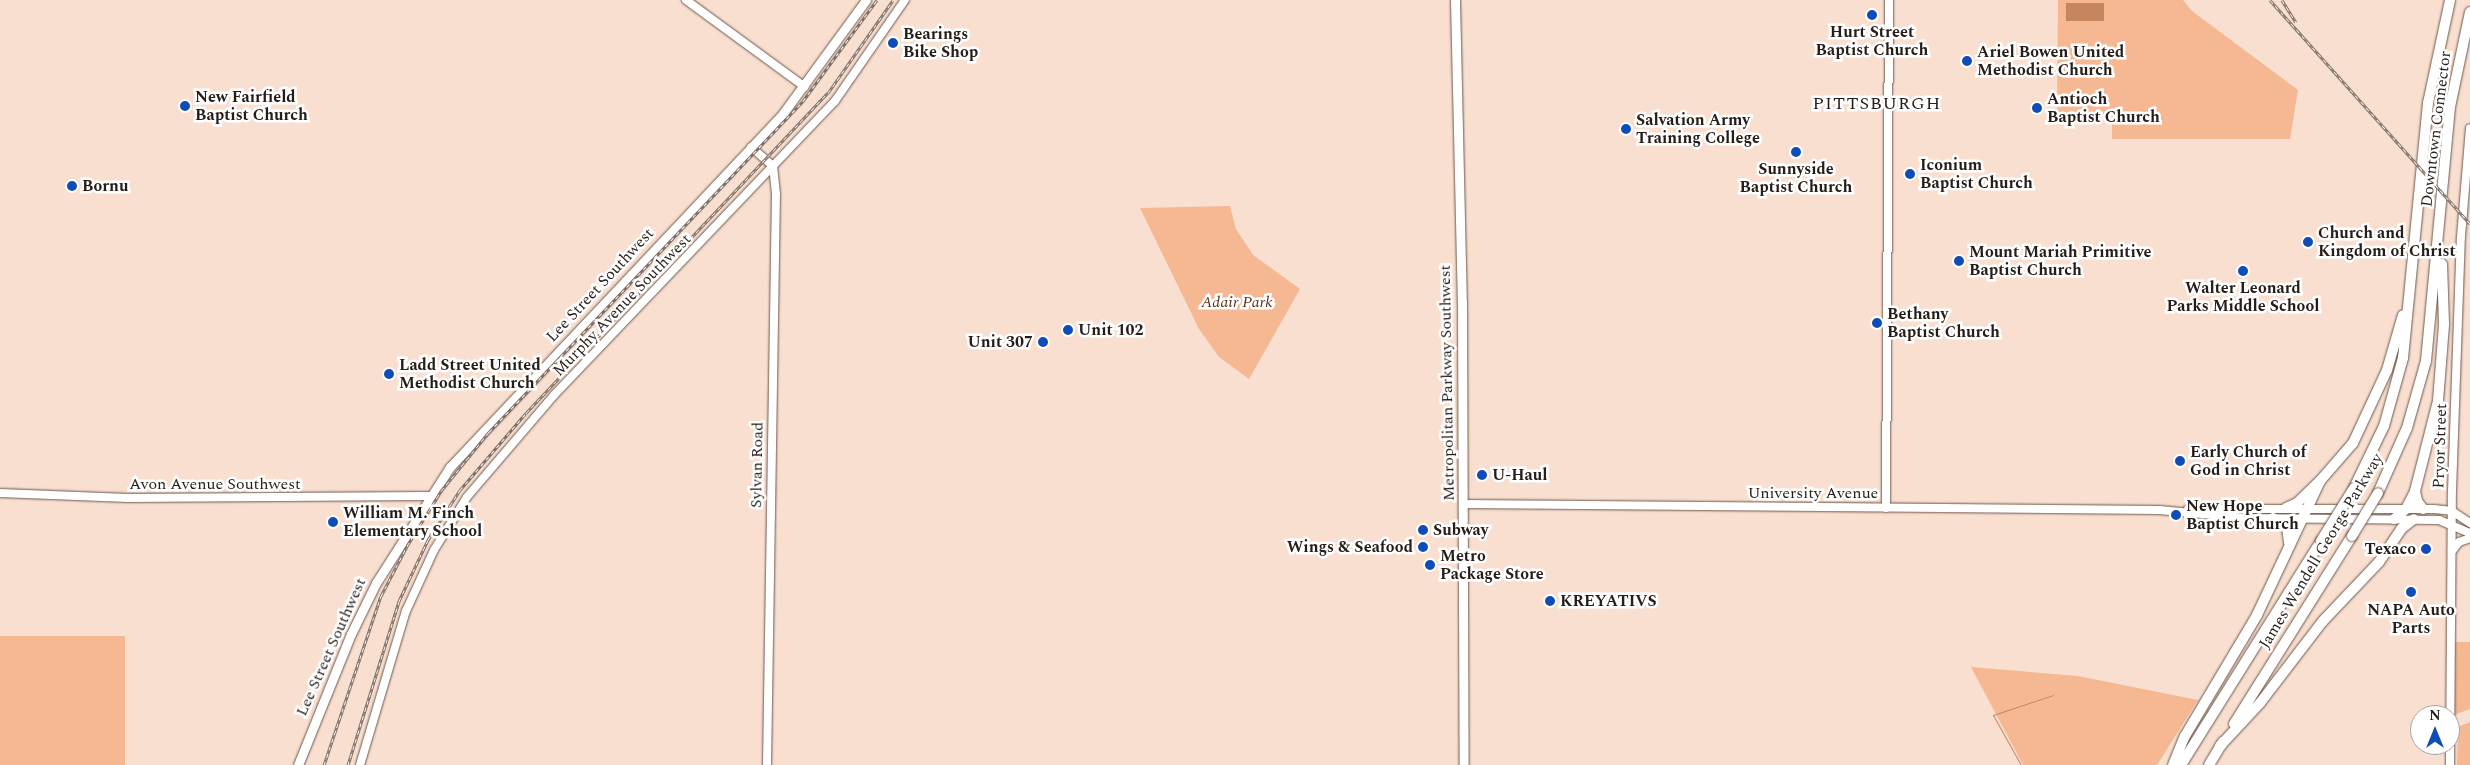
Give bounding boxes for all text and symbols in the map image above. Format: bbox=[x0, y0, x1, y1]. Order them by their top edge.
marker: Hurt Street Baptist Church bbox=[1866, 9, 1878, 21]
place label: Hurt Street Baptist Church bbox=[1816, 22, 1928, 60]
place label: Bearings Bike Shop bbox=[903, 24, 978, 62]
marker: Bearings Bike Shop bbox=[887, 37, 899, 49]
place label: Ariel Bowen United Methodist Church bbox=[1977, 42, 2124, 80]
street label: Downtown Connector bbox=[2417, 50, 2455, 208]
marker: Ariel Bowen United Methodist Church bbox=[1961, 55, 1973, 67]
place label: New Fairfield Baptist Church bbox=[195, 87, 308, 125]
place label: Antioch Baptist Church bbox=[2047, 89, 2160, 127]
district label: PITTSBURGH bbox=[1811, 93, 1943, 115]
marker: New Fairfield Baptist Church bbox=[179, 100, 191, 112]
marker: Antioch Baptist Church bbox=[2031, 102, 2043, 114]
place label: Salvation Army Training College bbox=[1636, 110, 1760, 148]
marker: Salvation Army Training College bbox=[1620, 123, 1632, 135]
marker: Sunnyside Baptist Church bbox=[1790, 146, 1802, 158]
place label: Iconium Baptist Church bbox=[1920, 155, 2033, 193]
place label: Sunnyside Baptist Church bbox=[1740, 159, 1852, 197]
marker: Iconium Baptist Church bbox=[1904, 168, 1916, 180]
place label: Bornu bbox=[82, 176, 128, 196]
marker: Bornu bbox=[66, 180, 78, 192]
place label: Church and Kingdom of Christ bbox=[2318, 223, 2456, 261]
street label: Lee Street Southwest bbox=[542, 224, 658, 346]
street label: Murphy Avenue Southwest bbox=[549, 230, 695, 380]
marker: Church and Kingdom of Christ bbox=[2302, 236, 2314, 248]
place label: Mount Mariah Primitive Baptist Church bbox=[1969, 242, 2151, 280]
marker: Mount Mariah Primitive Baptist Church bbox=[1953, 255, 1965, 267]
street label: Metropolitan Parkway Southwest bbox=[1435, 265, 1459, 501]
marker: Walter Leonard Parks Middle School bbox=[2237, 265, 2249, 277]
place label: Walter Leonard Parks Middle School bbox=[2166, 278, 2320, 316]
park label: Adair Park bbox=[1201, 292, 1273, 312]
place label: Bethany Baptist Church bbox=[1887, 304, 2000, 342]
marker: Bethany Baptist Church bbox=[1871, 317, 1883, 329]
place label: Unit 102 bbox=[1078, 320, 1144, 340]
marker: Unit 102 bbox=[1062, 324, 1074, 336]
place label: Unit 307 bbox=[967, 332, 1033, 352]
marker: Unit 307 bbox=[1037, 336, 1049, 348]
place label: Ladd Street United Methodist Church bbox=[399, 355, 541, 393]
marker: Ladd Street United Methodist Church bbox=[383, 368, 395, 380]
street label: Pryor Street bbox=[2429, 403, 2451, 489]
street label: Sylvan Road bbox=[747, 422, 767, 508]
place label: Early Church of God in Christ bbox=[2190, 442, 2306, 480]
street label: James Wendell George Parkway bbox=[2255, 450, 2387, 652]
marker: Early Church of God in Christ bbox=[2174, 455, 2186, 467]
place label: U-Haul bbox=[1492, 465, 1548, 485]
marker: U-Haul bbox=[1476, 469, 1488, 481]
street label: Avon Avenue Southwest bbox=[129, 474, 301, 494]
street label: University Avenue bbox=[1748, 483, 1878, 503]
place label: New Hope Baptist Church bbox=[2186, 496, 2299, 534]
place label: William M. Finch Elementary School bbox=[343, 503, 482, 541]
marker: New Hope Baptist Church bbox=[2170, 509, 2182, 521]
marker: William M. Finch Elementary School bbox=[327, 516, 339, 528]
place label: Subway bbox=[1433, 520, 1488, 540]
marker: Subway bbox=[1417, 524, 1429, 536]
place label: Wings & Seafood bbox=[1287, 537, 1413, 557]
place label: Texaco bbox=[2365, 539, 2416, 559]
marker: Wings & Seafood bbox=[1417, 541, 1429, 553]
marker: Texaco bbox=[2420, 543, 2432, 555]
place label: Metro Package Store bbox=[1440, 546, 1544, 584]
marker: Metro Package Store bbox=[1424, 559, 1436, 571]
street label: Lee Street Southwest bbox=[292, 575, 370, 719]
marker: NAPA Auto Parts bbox=[2405, 586, 2417, 598]
place label: KREYATIVS bbox=[1560, 591, 1657, 611]
marker: KREYATIVS bbox=[1544, 595, 1556, 607]
place label: NAPA Auto Parts bbox=[2367, 600, 2455, 638]
north arrow bbox=[2410, 705, 2460, 755]
text: N bbox=[2429, 705, 2441, 726]

